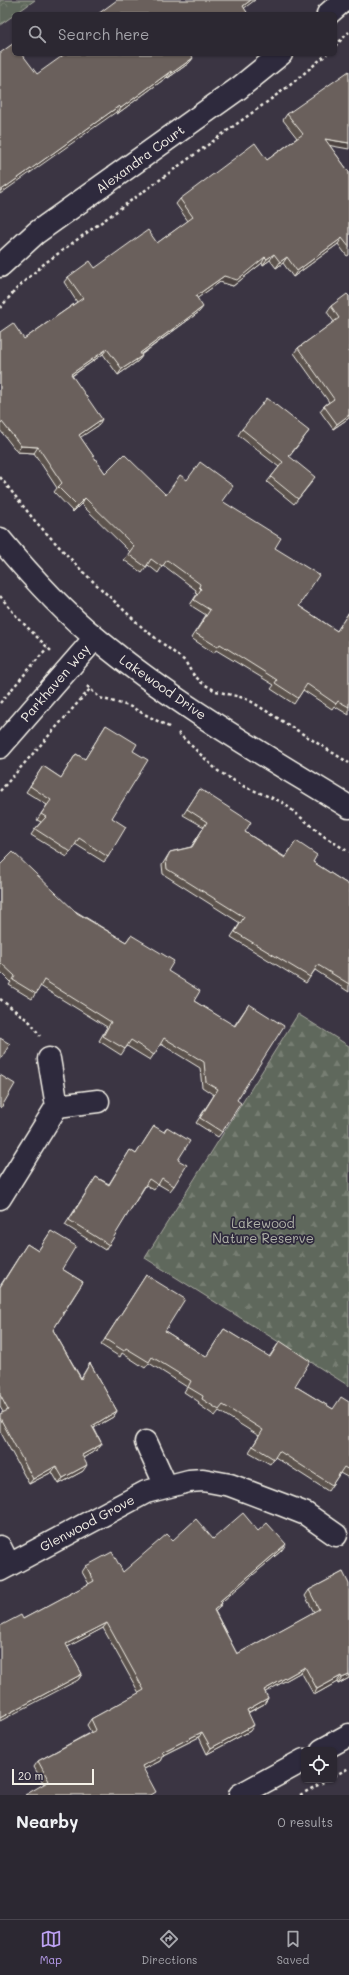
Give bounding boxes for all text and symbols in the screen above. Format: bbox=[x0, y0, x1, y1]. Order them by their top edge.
search box bbox=[12, 12, 337, 56]
icon: search bbox=[26, 23, 48, 45]
text: Search here bbox=[58, 24, 149, 44]
street label: Alexandra Court bbox=[92, 121, 188, 197]
street label: Parkhaven Way bbox=[16, 640, 93, 725]
street label: Lakewood Drive bbox=[117, 650, 210, 723]
park label: Lakewood Nature Reserve bbox=[212, 1214, 314, 1246]
street label: Glenwood Grove bbox=[36, 1490, 137, 1555]
map controls bbox=[301, 1747, 337, 1783]
button: locate bbox=[301, 1747, 337, 1783]
scale bar bbox=[12, 1767, 94, 1786]
text: 20 m bbox=[18, 1768, 43, 1783]
text: Nearby bbox=[16, 1810, 78, 1832]
text: 0 results bbox=[278, 1813, 333, 1830]
tab: Map bbox=[40, 1928, 62, 1967]
tab: Directions bbox=[141, 1928, 197, 1967]
tab: Saved bbox=[277, 1928, 309, 1967]

